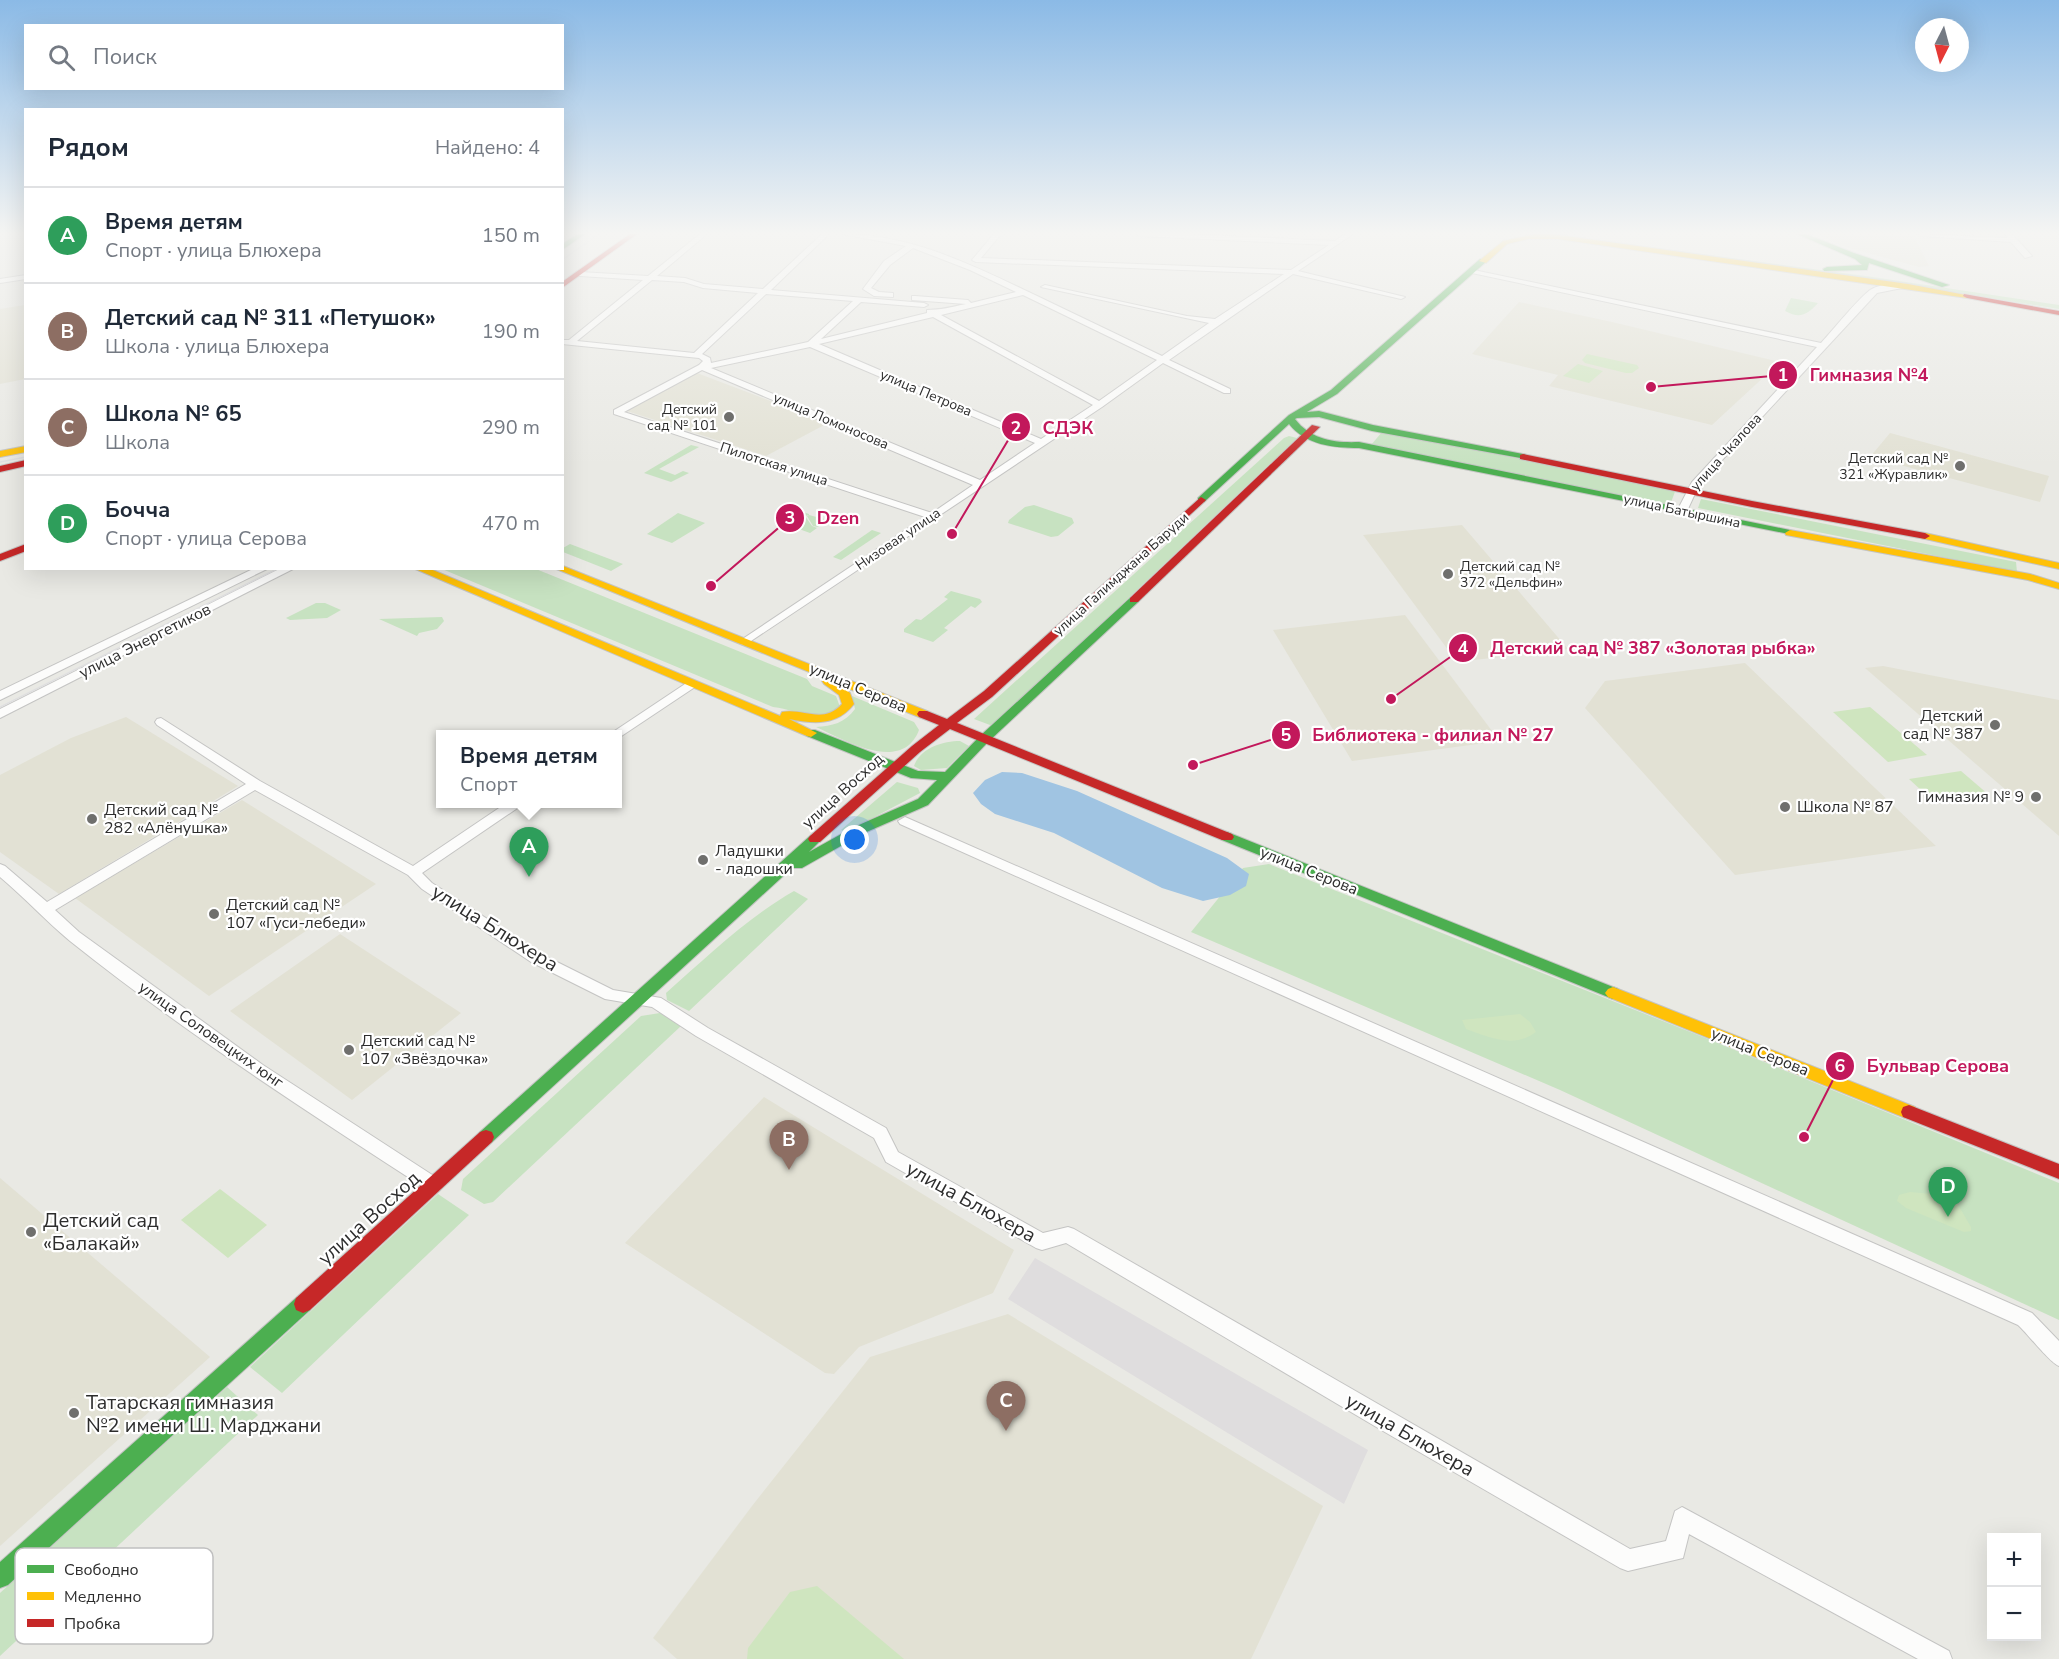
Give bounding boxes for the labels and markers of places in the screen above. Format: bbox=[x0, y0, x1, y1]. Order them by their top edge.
callout: Гимназия №4 bbox=[1768, 357, 1941, 393]
place label: Детский сад № 101 bbox=[647, 400, 717, 435]
callout: СДЭК bbox=[1001, 409, 1106, 445]
marker: Детский сад № 101 bbox=[722, 410, 736, 424]
place label: Детский сад № 321 «Журавлик» bbox=[1839, 449, 1948, 484]
marker: Детский сад № 321 «Журавлик» bbox=[1953, 459, 1967, 473]
callout: Dzen bbox=[775, 500, 872, 536]
place label: Детский сад № 372 «Дельфин» bbox=[1460, 557, 1563, 592]
marker: Детский сад № 372 «Дельфин» bbox=[1441, 567, 1455, 581]
callout: Детский сад № 387 «Золотая рыбка» bbox=[1448, 630, 1828, 666]
place label: Детский сад № 387 bbox=[1903, 705, 1983, 745]
callout: Библиотека - филиал № 27 bbox=[1271, 717, 1566, 753]
marker: Детский сад № 387 bbox=[1988, 718, 2002, 732]
place label: Гимназия № 9 bbox=[1918, 786, 2024, 808]
marker: Гимназия № 9 bbox=[2029, 790, 2043, 804]
place label: Школа № 87 bbox=[1797, 796, 1894, 818]
place label: Детский сад № 282 «Алёнушка» bbox=[104, 799, 228, 839]
marker: Школа № 87 bbox=[1778, 800, 1792, 814]
marker: Детский сад № 282 «Алёнушка» bbox=[85, 812, 99, 826]
pin: A bbox=[510, 828, 548, 877]
place label: Ладушки - ладошки bbox=[715, 840, 793, 880]
marker: Ладушки - ладошки bbox=[696, 853, 710, 867]
place label: Детский сад № 107 «Гуси-лебеди» bbox=[226, 894, 366, 934]
marker: Детский сад № 107 «Гуси-лебеди» bbox=[207, 907, 221, 921]
place label: Детский сад № 107 «Звёздочка» bbox=[361, 1030, 488, 1070]
marker: Детский сад № 107 «Звёздочка» bbox=[342, 1043, 356, 1057]
callout: Бульвар Серова bbox=[1825, 1048, 2021, 1084]
pin: B bbox=[770, 1120, 808, 1170]
pin: D bbox=[1928, 1168, 1968, 1217]
place label: Детский сад «Балакай» bbox=[43, 1207, 159, 1257]
marker: Детский сад «Балакай» bbox=[24, 1225, 38, 1239]
pin: C bbox=[986, 1382, 1026, 1431]
place label: Татарская гимназия №2 имени Ш. Марджани bbox=[86, 1389, 321, 1439]
marker: Татарская гимназия №2 имени Ш. Марджани bbox=[67, 1406, 81, 1420]

